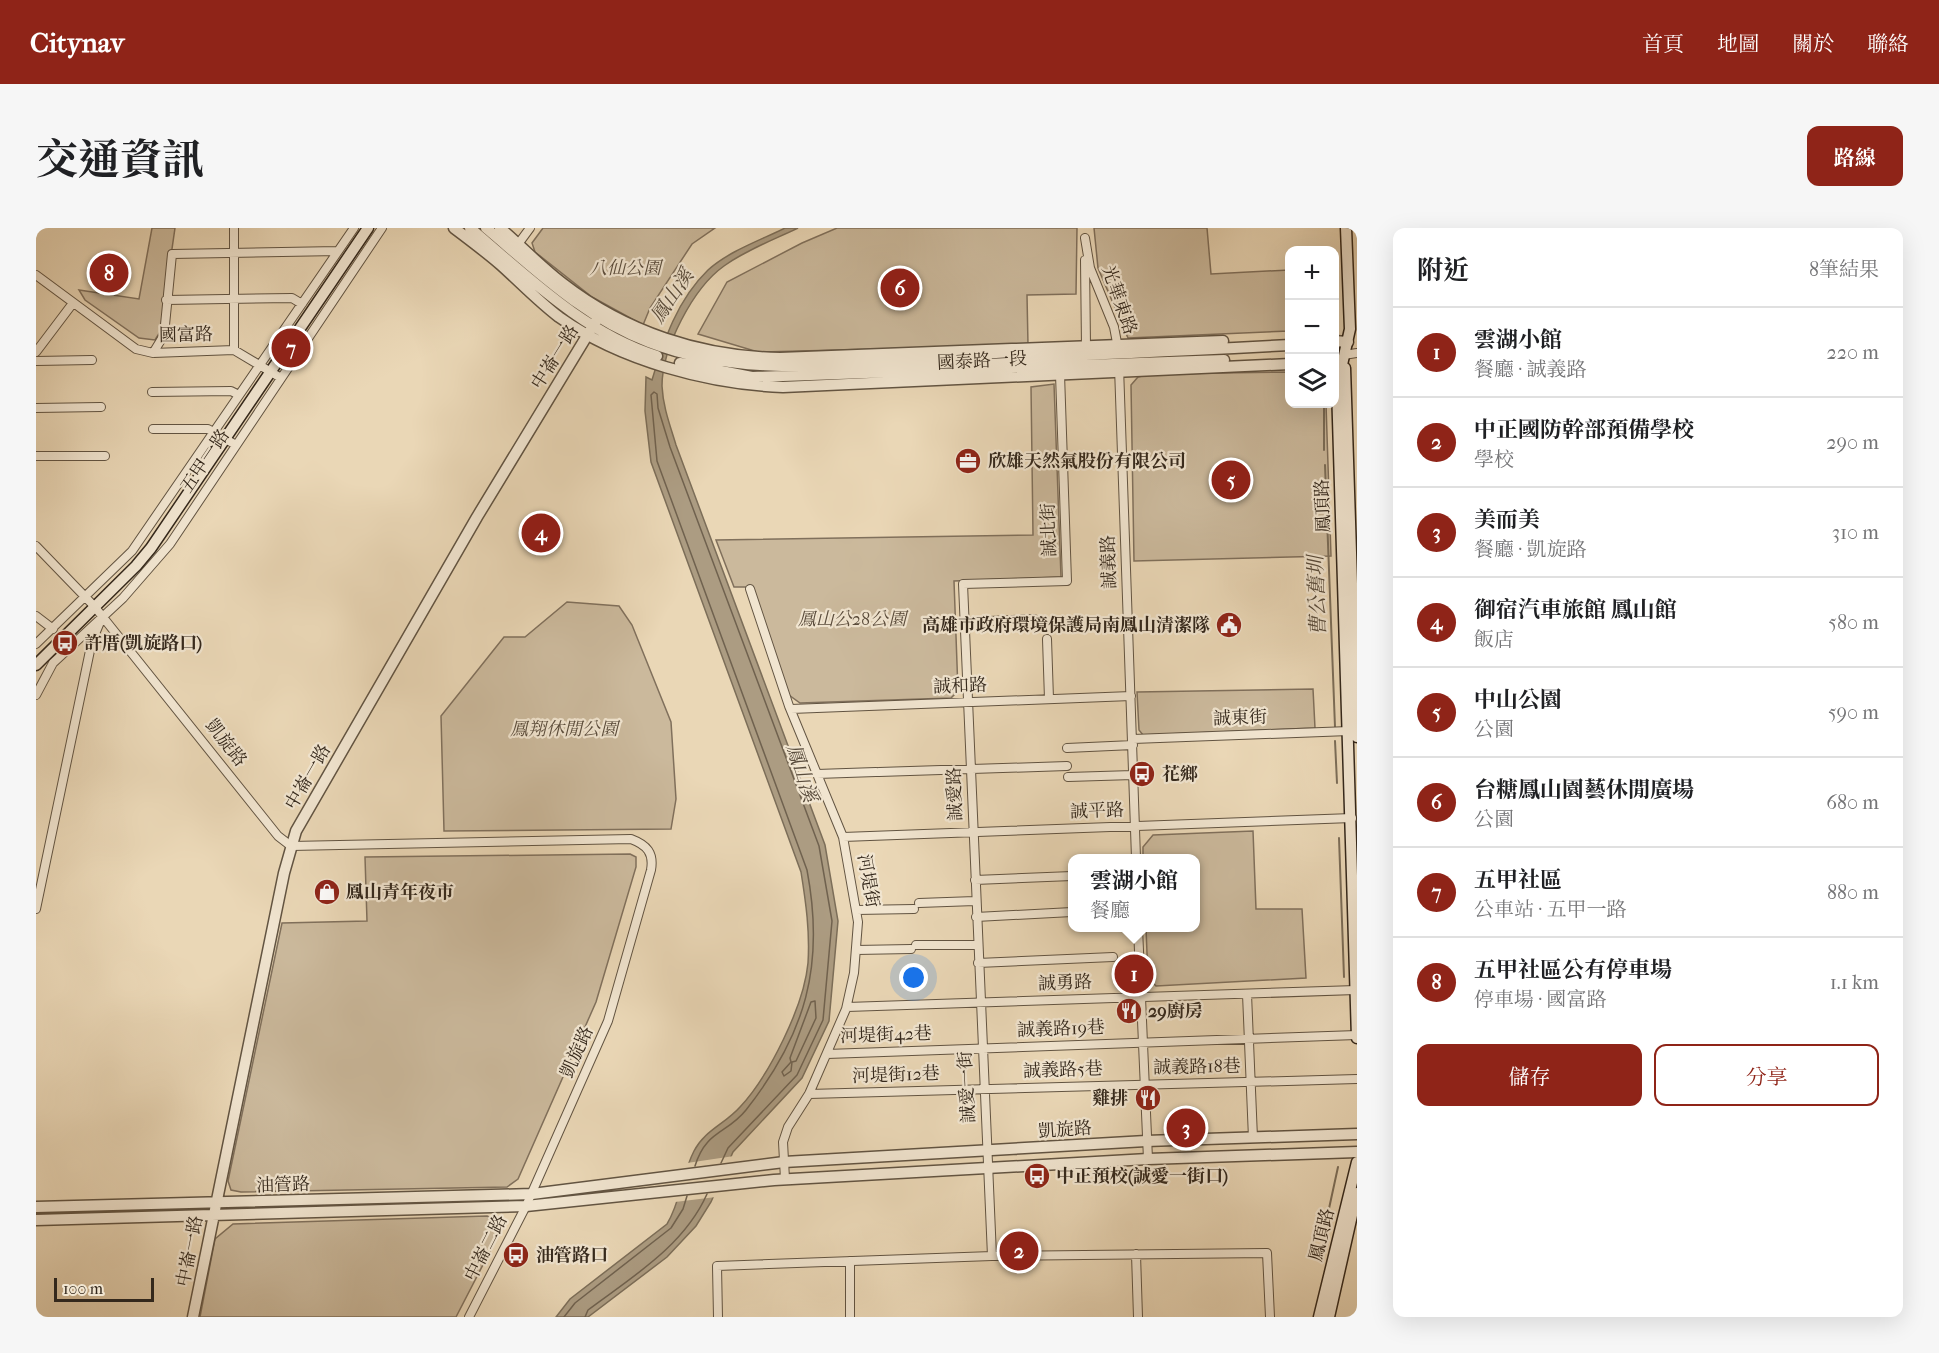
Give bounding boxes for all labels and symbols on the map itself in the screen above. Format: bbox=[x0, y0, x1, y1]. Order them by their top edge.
pin: 8 bbox=[90, 250, 128, 296]
park label: 八仙公園 bbox=[589, 258, 664, 279]
water label: 鳳山溪 bbox=[646, 263, 699, 327]
street label: 光華東路 bbox=[1097, 263, 1141, 337]
pin: 6 bbox=[880, 266, 920, 310]
street label: 中崙一路 bbox=[527, 321, 583, 393]
street label: 國富路 bbox=[159, 324, 213, 346]
pin: 7 bbox=[272, 326, 310, 370]
street label: 國泰路一段 bbox=[937, 348, 1027, 374]
street label: 五甲一路 bbox=[176, 425, 234, 497]
office icon: 欣雄天然氣股份有限公司 bbox=[953, 446, 983, 476]
place label: 欣雄天然氣股份有限公司 bbox=[988, 451, 1186, 472]
pin: 5 bbox=[1212, 458, 1250, 502]
street label: 鳳頂路 bbox=[1312, 479, 1334, 533]
street label: 誠北街 bbox=[1038, 503, 1060, 557]
pin: 4 bbox=[522, 510, 560, 556]
street label: 誠義路 bbox=[1098, 535, 1120, 589]
water label: 曹公舊圳 bbox=[1304, 553, 1330, 636]
park label: 鳳山公28公園 bbox=[798, 609, 909, 630]
public building icon: 高雄市政府環境保護局南鳳山清潔隊 bbox=[1214, 610, 1244, 640]
place label: 高雄市政府環境保護局南鳳山清潔隊 bbox=[922, 615, 1210, 636]
bus stop icon: 許厝(凱旋路口) bbox=[50, 628, 80, 658]
place label: 許厝(凱旋路口) bbox=[84, 633, 202, 654]
street label: 誠和路 bbox=[933, 675, 987, 697]
street label: 誠東街 bbox=[1213, 707, 1267, 729]
street label: 凱旋路 bbox=[201, 715, 251, 771]
park label: 鳳翔休閒公園 bbox=[510, 719, 621, 740]
street label: 中崙一路 bbox=[281, 741, 335, 813]
water label: 鳳山溪 bbox=[782, 741, 823, 807]
bus stop icon: 花鄉 bbox=[1127, 759, 1157, 789]
place label: 花鄉 bbox=[1162, 764, 1198, 785]
street label: 誠愛路 bbox=[944, 767, 966, 821]
street label: 誠平路 bbox=[1070, 800, 1124, 822]
street label: 河堤街 bbox=[853, 853, 883, 909]
shop icon: 鳳山青年夜市 bbox=[312, 877, 342, 907]
place label: 鳳山青年夜市 bbox=[346, 882, 454, 903]
pin: 1 bbox=[1114, 952, 1154, 996]
your location bbox=[899, 963, 928, 992]
street label: 誠勇路 bbox=[1038, 972, 1092, 994]
restaurant icon: 29廚房 bbox=[1114, 996, 1144, 1026]
place label: 29廚房 bbox=[1148, 1001, 1203, 1022]
street label: 誠義路19巷 bbox=[1017, 1017, 1105, 1041]
street label: 凱旋路 bbox=[556, 1023, 598, 1081]
street label: 河堤街42巷 bbox=[840, 1023, 932, 1047]
street label: 誠愛一街 bbox=[955, 1050, 979, 1124]
street label: 誠義路18巷 bbox=[1153, 1056, 1241, 1078]
street label: 誠義路5巷 bbox=[1023, 1058, 1103, 1082]
street label: 河堤街12巷 bbox=[852, 1063, 940, 1087]
restaurant icon: 雞排 bbox=[1133, 1083, 1163, 1113]
place label: 雞排 bbox=[1092, 1088, 1128, 1109]
pin: 3 bbox=[1166, 1106, 1206, 1150]
street label: 凱旋路 bbox=[1037, 1118, 1093, 1142]
bus stop icon: 中正預校(誠愛一街口) bbox=[1022, 1161, 1052, 1191]
place label: 中正預校(誠愛一街口) bbox=[1056, 1166, 1228, 1187]
street label: 油管路 bbox=[256, 1174, 310, 1196]
street label: 鳳頂路 bbox=[1305, 1206, 1339, 1264]
street label: 中崙二路 bbox=[460, 1211, 512, 1285]
street label: 中崙一路 bbox=[173, 1214, 207, 1288]
pin: 2 bbox=[1000, 1228, 1038, 1274]
bus stop icon: 油管路口 bbox=[501, 1240, 531, 1270]
place label: 油管路口 bbox=[536, 1245, 608, 1266]
scale bar bbox=[54, 1275, 154, 1302]

